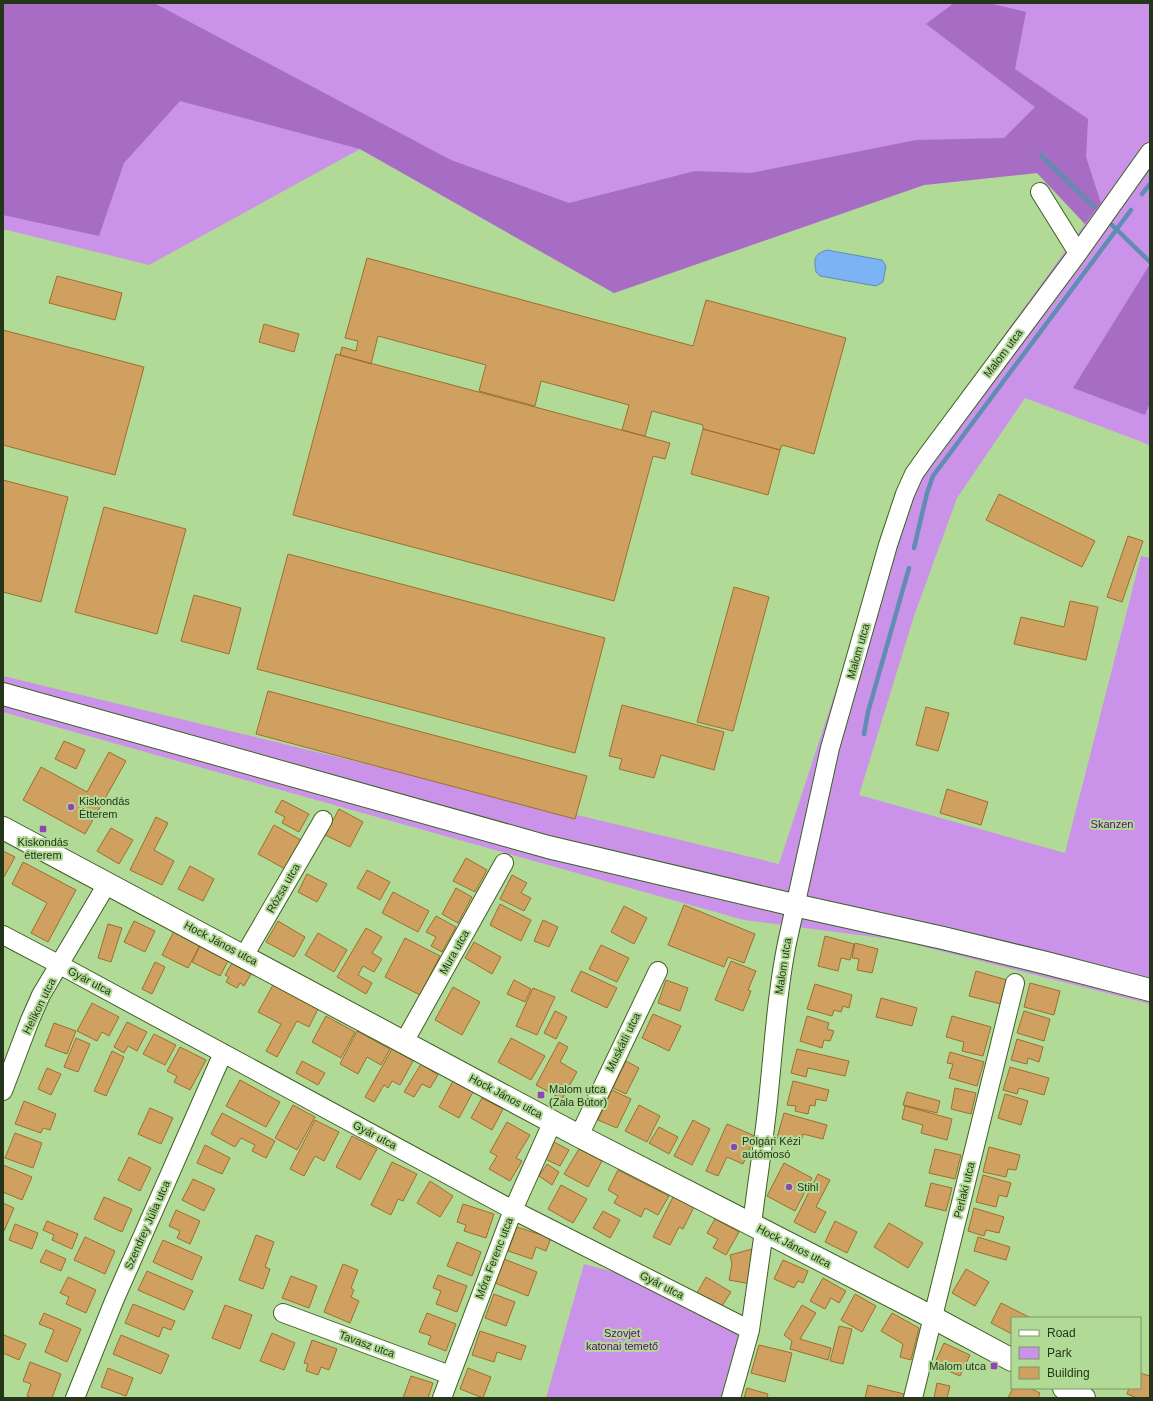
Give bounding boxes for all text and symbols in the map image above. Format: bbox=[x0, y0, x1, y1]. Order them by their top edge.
street label: Malom utca bbox=[981, 326, 1025, 379]
street label: Malom utca bbox=[844, 621, 872, 680]
place label: Kiskondás Étterem bbox=[79, 795, 130, 820]
marker: Kiskondás Étterem bbox=[66, 802, 76, 812]
park label: Skanzen bbox=[1091, 818, 1133, 830]
marker: Kiskondás étterem bbox=[38, 824, 48, 834]
place label: Kiskondás étterem bbox=[18, 836, 69, 861]
street label: Rózsa utca bbox=[264, 860, 302, 915]
street label: Hock János utca bbox=[182, 919, 260, 968]
street label: Mura utca bbox=[437, 927, 472, 976]
street label: Malom utca bbox=[773, 936, 794, 995]
street label: Gyár utca bbox=[66, 965, 115, 998]
street label: Helikon utca bbox=[20, 975, 58, 1036]
street label: Muskátli utca bbox=[604, 1010, 643, 1073]
street label: Hock János utca bbox=[467, 1072, 545, 1121]
place label: Malom utca (Zala Bútor) bbox=[549, 1083, 607, 1108]
marker: Malom utca (Zala Bútor) bbox=[536, 1090, 546, 1100]
street label: Gyár utca bbox=[351, 1119, 400, 1152]
place label: Polgári Kézi autómosó bbox=[742, 1135, 801, 1160]
marker: Polgári Kézi autómosó bbox=[729, 1142, 739, 1152]
street label: Perlaki utca bbox=[951, 1160, 977, 1219]
street label: Szendrey Júlia utca bbox=[122, 1178, 172, 1271]
place label: Stihl bbox=[797, 1181, 818, 1193]
marker: Stihl bbox=[784, 1182, 794, 1192]
street label: Móra Ferenc utca bbox=[473, 1215, 515, 1300]
street label: Hock János utca bbox=[755, 1222, 834, 1270]
street label: Gyár utca bbox=[638, 1269, 687, 1302]
legend bbox=[1011, 1317, 1141, 1389]
text: Road bbox=[1047, 1326, 1076, 1340]
park label: Szovjet katonai temető bbox=[586, 1327, 658, 1352]
street label: Tavasz utca bbox=[338, 1328, 397, 1360]
text: Park bbox=[1047, 1346, 1073, 1360]
place label: Malom utca bbox=[929, 1360, 987, 1372]
marker: Malom utca bbox=[989, 1361, 999, 1371]
text: Building bbox=[1047, 1366, 1090, 1380]

